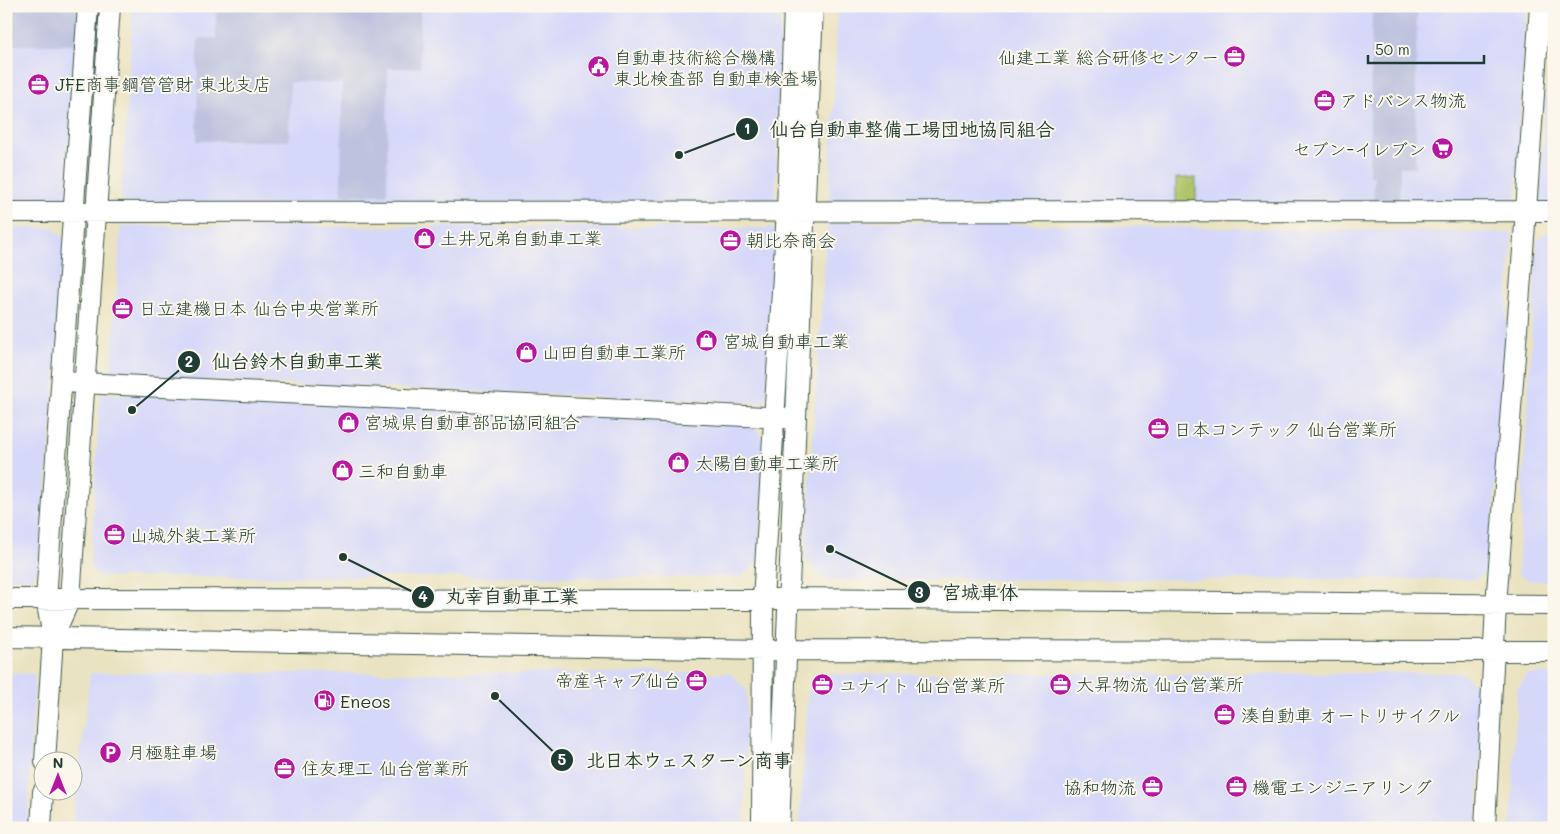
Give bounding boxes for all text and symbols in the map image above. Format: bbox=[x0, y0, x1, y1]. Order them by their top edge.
scale bar bbox=[1368, 32, 1484, 64]
text: 50 m bbox=[1375, 39, 1410, 59]
place label: 自動車技術総合機構 東北検査部 自動車検査場 bbox=[614, 45, 818, 90]
place label: 仙建工業 総合研修センター bbox=[998, 45, 1219, 69]
office icon: 仙建工業 総合研修センター bbox=[1223, 45, 1247, 69]
public building icon: 自動車技術総合機構 東北検査部 自動車検査場 bbox=[586, 55, 610, 79]
office icon: JFE商事鋼管管財 東北支店 bbox=[27, 72, 51, 96]
place label: JFE商事鋼管管財 東北支店 bbox=[55, 72, 271, 96]
office icon: アドバンス物流 bbox=[1312, 88, 1336, 112]
place label: アドバンス物流 bbox=[1340, 88, 1466, 112]
callout: 仙台自動車整備工場団地協同組合 bbox=[734, 112, 1064, 146]
text: 仙台自動車整備工場団地協同組合 bbox=[769, 116, 1055, 141]
text: 1 bbox=[744, 118, 750, 138]
place label: セブン-イレブン bbox=[1292, 137, 1426, 161]
supermarket icon: セブン-イレブン bbox=[1430, 137, 1454, 161]
shop icon: 土井兄弟自動車工業 bbox=[412, 226, 436, 250]
place label: 土井兄弟自動車工業 bbox=[440, 226, 602, 250]
office icon: 朝比奈商会 bbox=[718, 228, 742, 252]
place label: 朝比奈商会 bbox=[746, 228, 836, 252]
office icon: 日立建機日本 仙台中央営業所 bbox=[111, 296, 135, 320]
place label: 日立建機日本 仙台中央営業所 bbox=[139, 296, 379, 320]
shop icon: 宮城自動車工業 bbox=[695, 329, 719, 353]
place label: 宮城自動車工業 bbox=[723, 329, 849, 353]
shop icon: 山田自動車工業所 bbox=[514, 340, 538, 364]
place label: 山田自動車工業所 bbox=[542, 340, 686, 364]
callout: 仙台鈴木自動車工業 bbox=[176, 345, 392, 379]
text: 仙台鈴木自動車工業 bbox=[211, 348, 383, 373]
text: 2 bbox=[185, 351, 193, 371]
shop icon: 宮城県自動車部品協同組合 bbox=[336, 410, 360, 434]
place label: 宮城県自動車部品協同組合 bbox=[364, 410, 580, 434]
office icon: 日本コンテック 仙台営業所 bbox=[1146, 417, 1170, 441]
place label: 日本コンテック 仙台営業所 bbox=[1174, 417, 1397, 441]
shop icon: 太陽自動車工業所 bbox=[667, 451, 691, 475]
place label: 太陽自動車工業所 bbox=[695, 451, 839, 475]
shop icon: 三和自動車 bbox=[330, 459, 354, 483]
place label: 三和自動車 bbox=[358, 459, 448, 483]
office icon: 山城外装工業所 bbox=[102, 523, 126, 547]
place label: 山城外装工業所 bbox=[130, 523, 256, 547]
callout: 宮城車体 bbox=[907, 575, 1028, 609]
text: 宮城車体 bbox=[942, 579, 1018, 604]
callout: 丸幸自動車工業 bbox=[410, 580, 588, 614]
text: 3 bbox=[914, 582, 924, 602]
text: 丸幸自動車工業 bbox=[445, 583, 579, 608]
text: 4 bbox=[418, 586, 428, 606]
place label: 帝産キャブ仙台 bbox=[555, 668, 681, 692]
office icon: 帝産キャブ仙台 bbox=[685, 668, 709, 692]
office icon: 大昇物流 仙台営業所 bbox=[1048, 672, 1072, 696]
place label: 大昇物流 仙台営業所 bbox=[1076, 672, 1244, 696]
office icon: ユナイト 仙台営業所 bbox=[811, 673, 835, 697]
place label: ユナイト 仙台営業所 bbox=[839, 673, 1005, 697]
fuel station icon: Eneos bbox=[312, 689, 336, 713]
place label: Eneos bbox=[340, 689, 391, 713]
office icon: 湊自動車 オートリサイクル bbox=[1213, 703, 1237, 727]
place label: 湊自動車 オートリサイクル bbox=[1241, 703, 1460, 727]
parking icon: 月極駐車場 bbox=[99, 740, 123, 764]
place label: 月極駐車場 bbox=[127, 740, 217, 764]
callout: 北日本ウェスターン商事 bbox=[549, 743, 803, 777]
text: 北日本ウェスターン商事 bbox=[586, 747, 792, 772]
text: 5 bbox=[558, 749, 567, 769]
north arrow bbox=[32, 752, 82, 802]
text: N bbox=[53, 753, 63, 772]
office icon: 住友理工 仙台営業所 bbox=[273, 756, 297, 780]
place label: 住友理工 仙台営業所 bbox=[301, 756, 469, 780]
place label: 協和物流 bbox=[1064, 775, 1136, 799]
office icon: 協和物流 bbox=[1140, 775, 1164, 799]
office icon: 機電エンジニアリング bbox=[1224, 775, 1248, 799]
place label: 機電エンジニアリング bbox=[1252, 775, 1432, 799]

